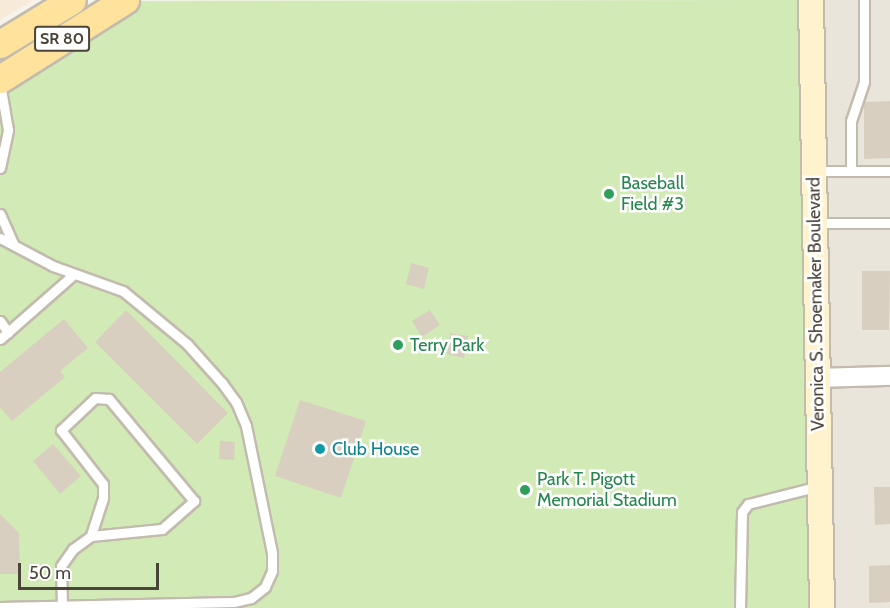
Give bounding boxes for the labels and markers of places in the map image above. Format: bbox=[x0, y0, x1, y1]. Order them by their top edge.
place label: Baseball Field #3 bbox=[621, 173, 684, 216]
marker: Baseball Field #3 bbox=[602, 187, 616, 201]
place label: Terry Park bbox=[410, 334, 484, 356]
marker: Terry Park bbox=[391, 338, 405, 352]
place label: Club House bbox=[332, 438, 419, 460]
marker: Club House bbox=[313, 442, 327, 456]
place label: Park T. Pigott Memorial Stadium bbox=[537, 469, 677, 512]
marker: Park T. Pigott Memorial Stadium bbox=[518, 483, 532, 497]

